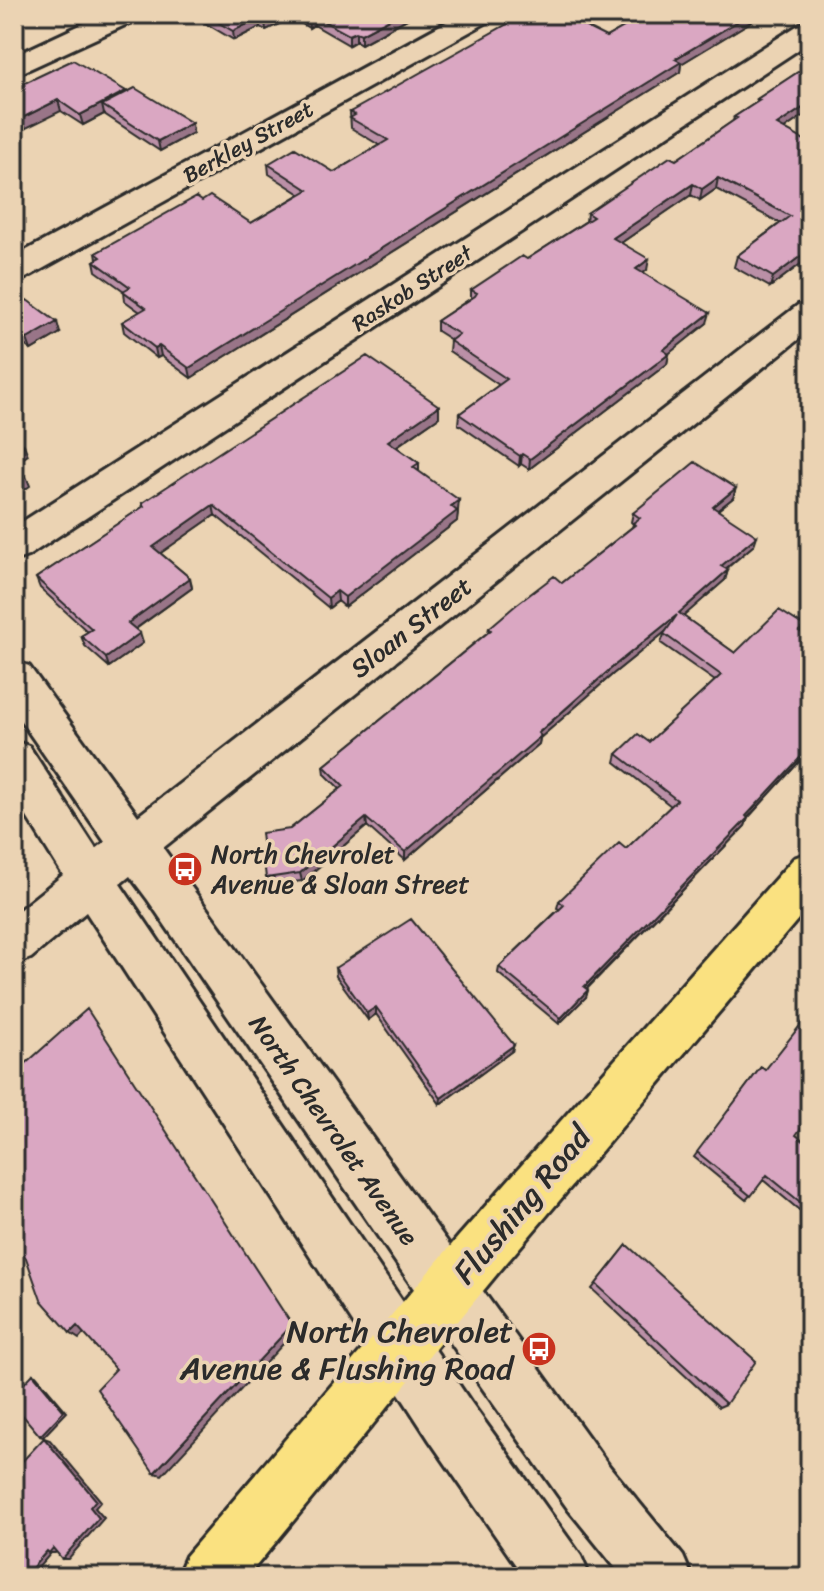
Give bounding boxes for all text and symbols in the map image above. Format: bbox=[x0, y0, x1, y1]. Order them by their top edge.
street label: Berkley Street bbox=[175, 90, 321, 194]
street label: Raskob Street bbox=[343, 233, 481, 342]
street label: Sloan Street bbox=[340, 564, 482, 690]
place label: North Chevrolet Avenue & Sloan Street bbox=[210, 831, 470, 907]
bus stop icon: North Chevrolet Avenue & Sloan Street bbox=[166, 850, 204, 888]
street label: North Chevrolet Avenue bbox=[237, 1005, 432, 1256]
street label: Flushing Road bbox=[438, 1111, 608, 1298]
place label: North Chevrolet Avenue & Flushing Road bbox=[179, 1303, 515, 1397]
bus stop icon: North Chevrolet Avenue & Flushing Road bbox=[520, 1330, 558, 1368]

